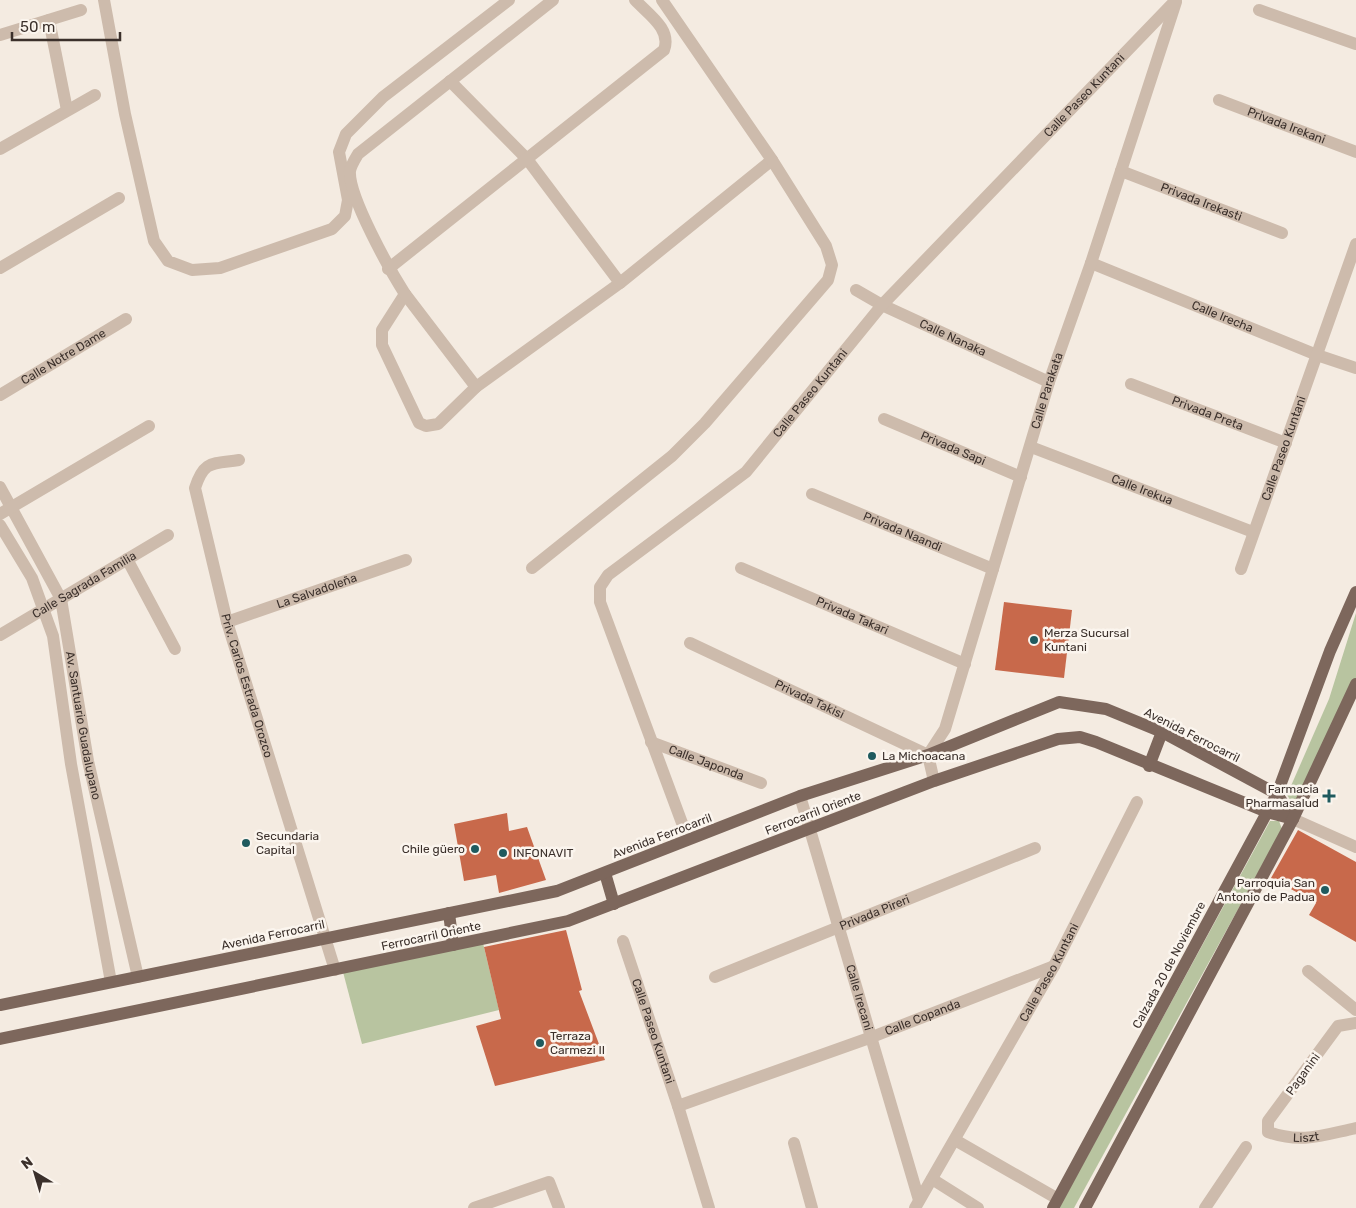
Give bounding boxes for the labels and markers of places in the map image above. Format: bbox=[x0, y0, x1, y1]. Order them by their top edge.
place label: Merza Sucursal Kuntani bbox=[1044, 626, 1129, 654]
marker: Merza Sucursal Kuntani bbox=[1028, 634, 1040, 646]
place label: La Michoacana bbox=[882, 749, 965, 763]
marker: La Michoacana bbox=[866, 750, 878, 762]
place label: Farmacia Pharmasalud bbox=[1245, 782, 1319, 810]
marker: Farmacia Pharmasalud bbox=[1323, 790, 1335, 802]
place label: Secundaria Capital bbox=[256, 829, 319, 857]
marker: Secundaria Capital bbox=[240, 837, 252, 849]
place label: Chile güero bbox=[402, 842, 465, 856]
marker: Chile güero bbox=[469, 843, 481, 855]
place label: INFONAVIT bbox=[513, 846, 574, 860]
marker: INFONAVIT bbox=[497, 847, 509, 859]
place label: Parroquia San Antonio de Padua bbox=[1216, 876, 1315, 904]
marker: Parroquia San Antonio de Padua bbox=[1319, 884, 1331, 896]
place label: Terraza Carmezi II bbox=[550, 1029, 605, 1057]
marker: Terraza Carmezi II bbox=[534, 1037, 546, 1049]

